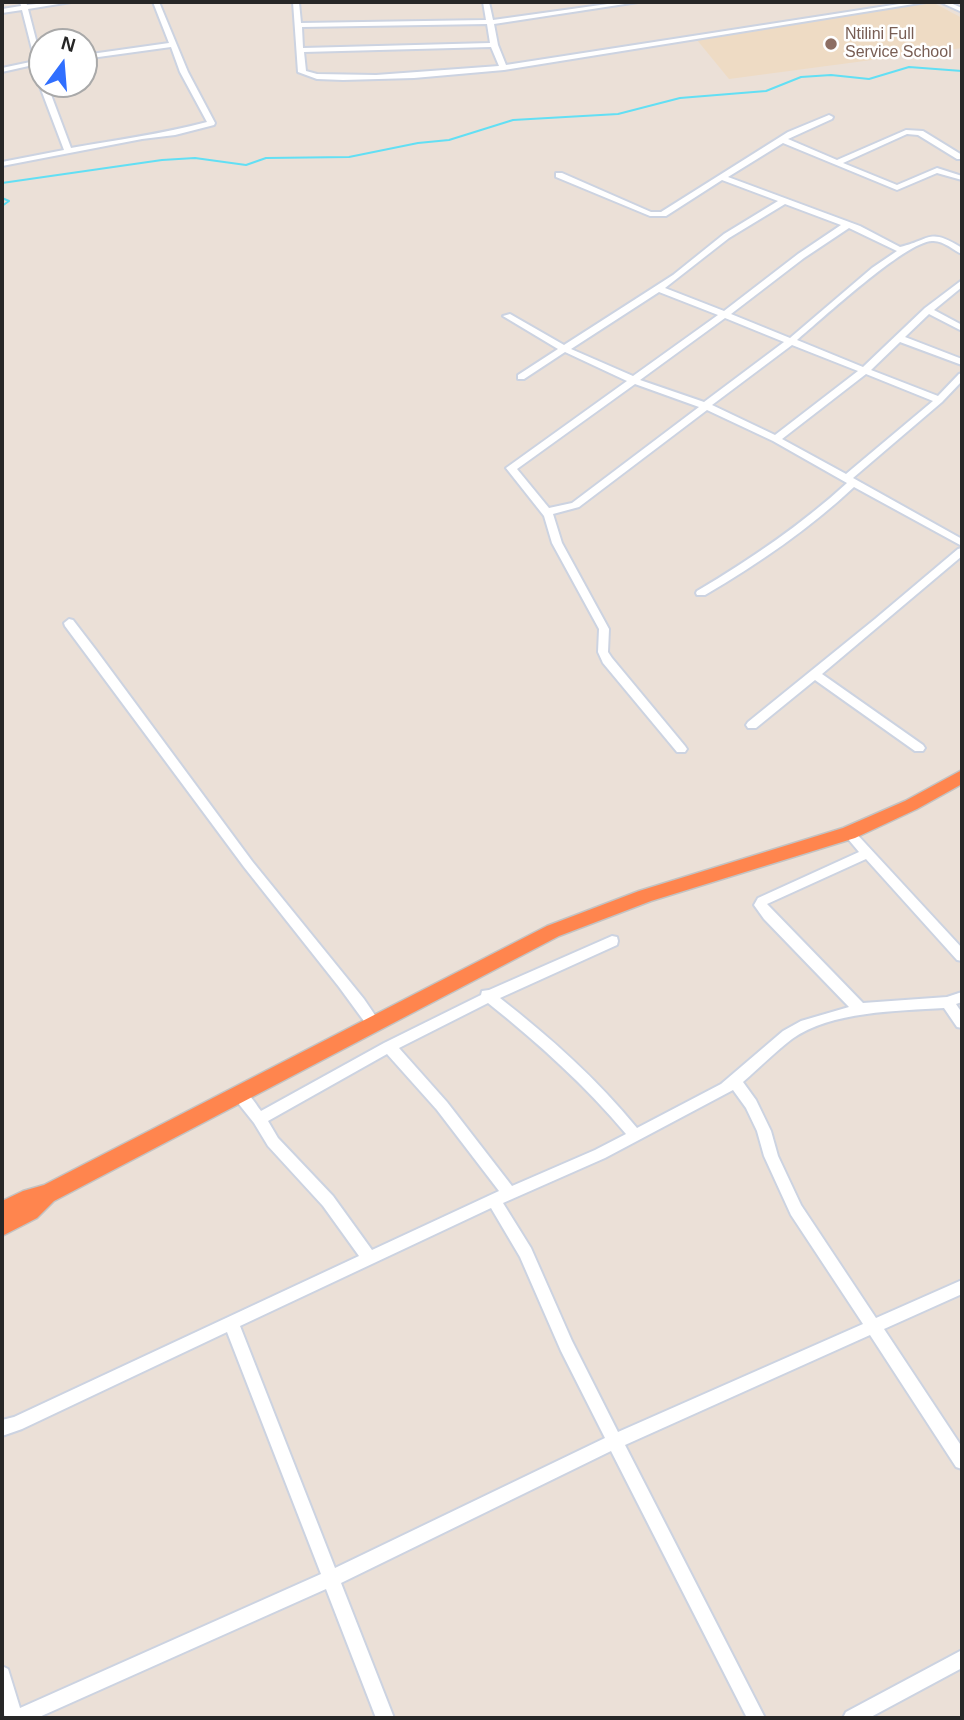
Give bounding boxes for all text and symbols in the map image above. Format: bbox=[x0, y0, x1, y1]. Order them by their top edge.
place label: Ntilini Full Service School bbox=[845, 25, 952, 63]
north arrow bbox=[28, 28, 98, 98]
text: N bbox=[59, 32, 78, 56]
marker: Ntilini Full Service School bbox=[823, 36, 839, 52]

